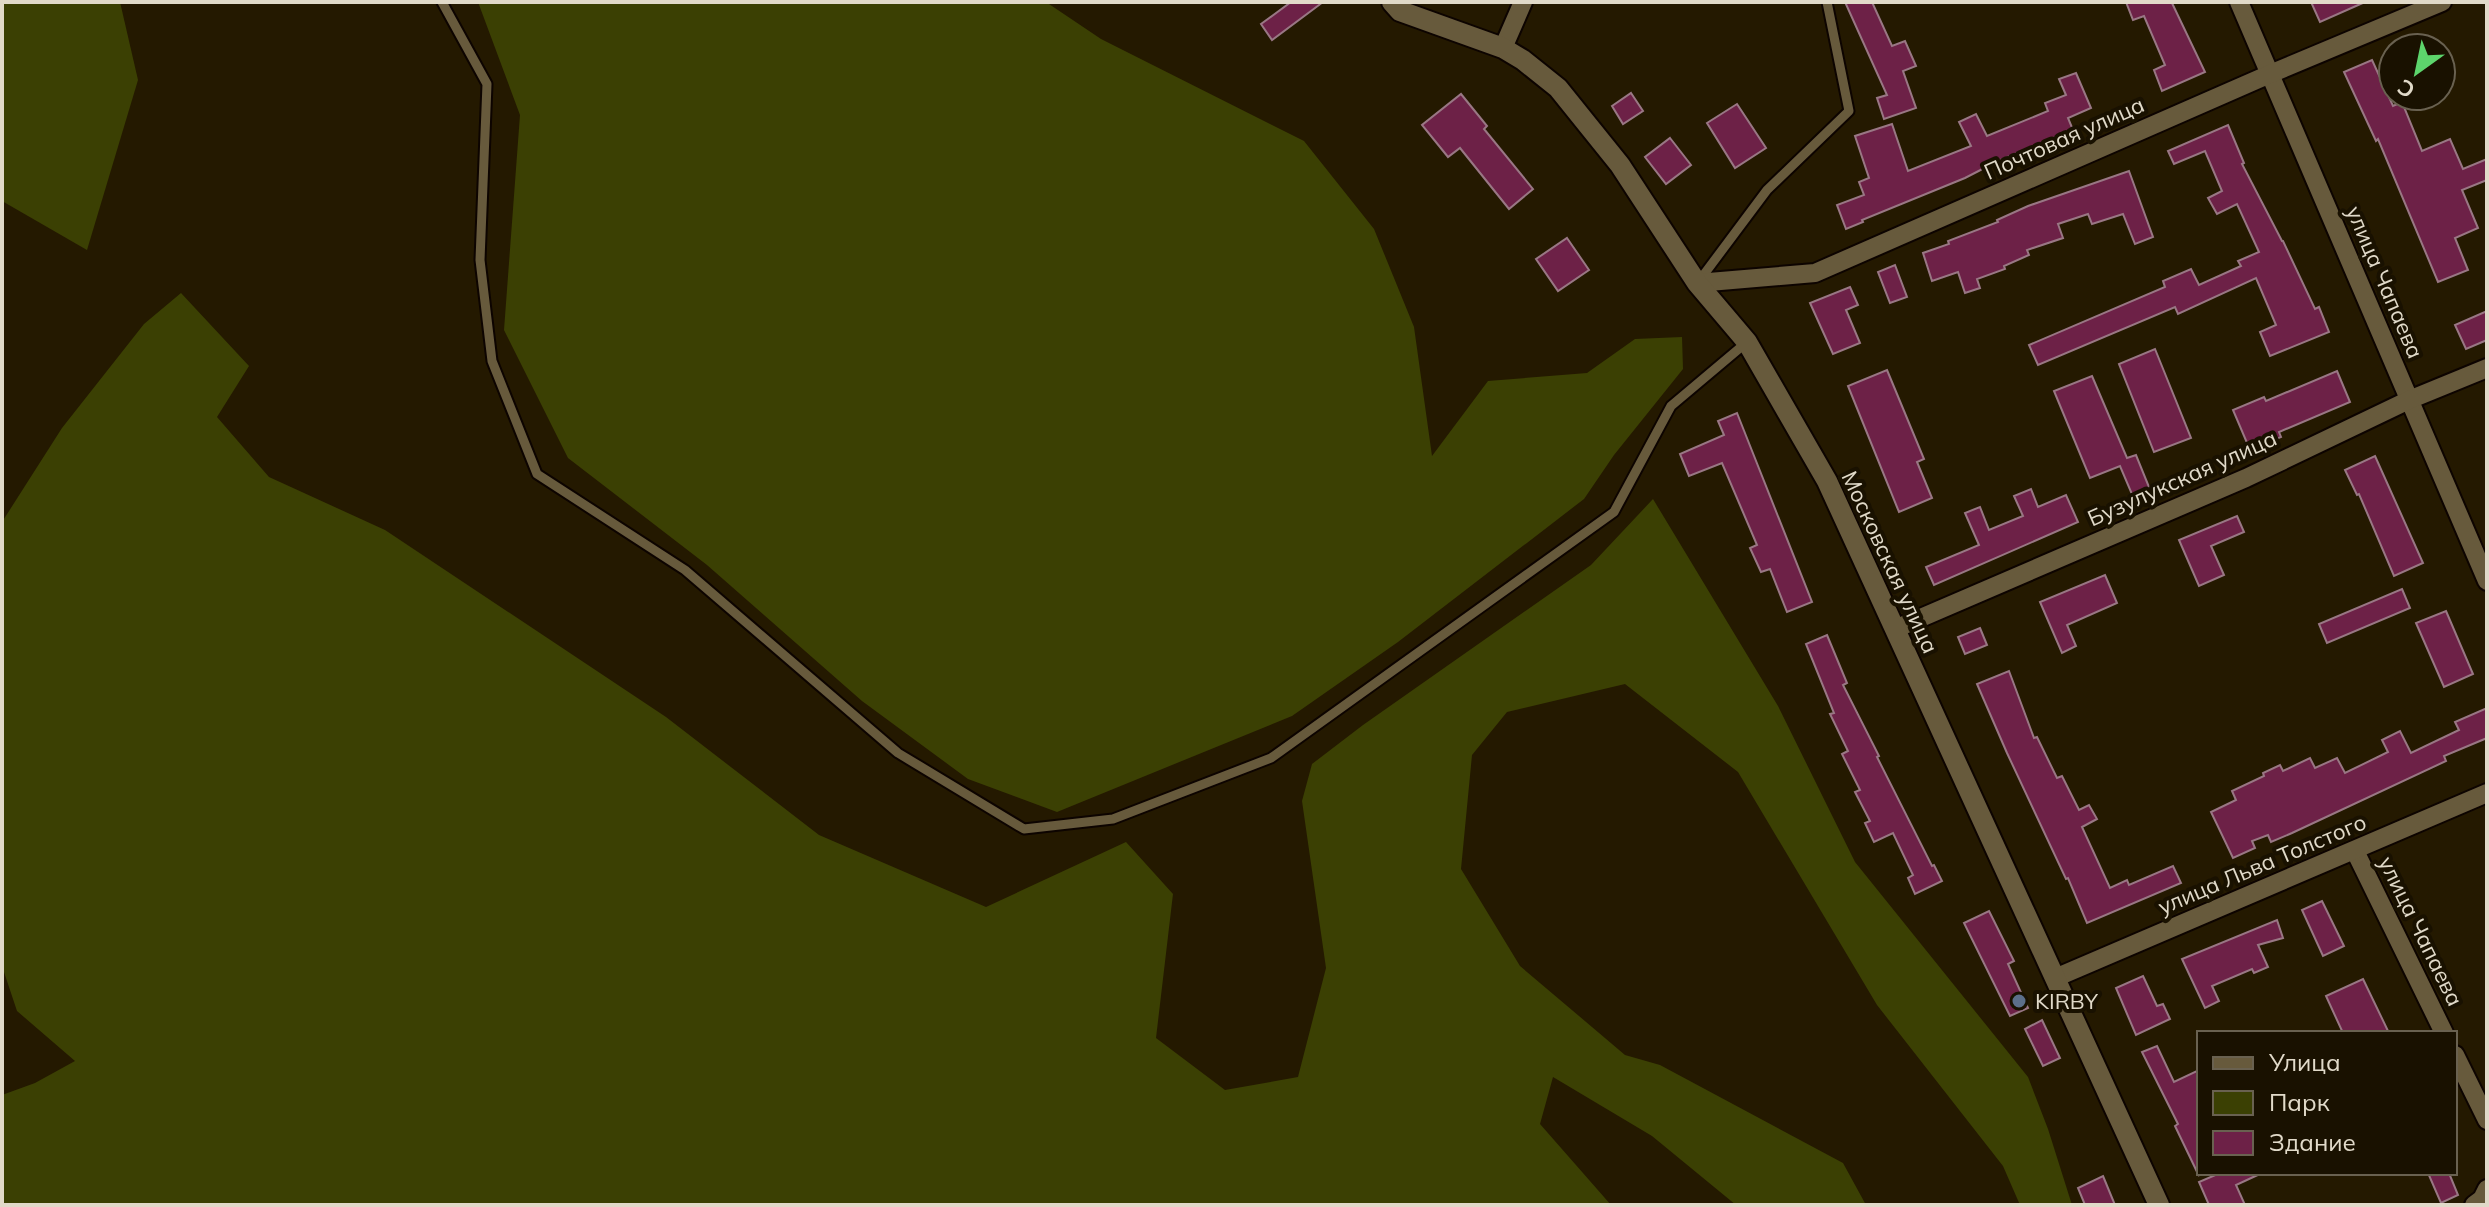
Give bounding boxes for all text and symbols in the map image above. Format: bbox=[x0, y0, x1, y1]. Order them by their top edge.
north arrow bbox=[2377, 32, 2457, 112]
text: С bbox=[2392, 73, 2420, 105]
street label: Почтовая улица bbox=[1980, 90, 2148, 186]
street label: улица Чапаева bbox=[2340, 202, 2430, 362]
street label: Бузулукская улица bbox=[2083, 424, 2281, 532]
street label: Московская улица bbox=[1835, 466, 1945, 658]
street label: улица Льва Толстого bbox=[2154, 807, 2370, 921]
street label: улица Чапаева bbox=[2373, 852, 2469, 1010]
place label: KIRBY bbox=[2035, 987, 2099, 1015]
marker: KIRBY bbox=[2010, 992, 2028, 1010]
legend bbox=[2197, 1031, 2457, 1175]
text: Улица bbox=[2268, 1047, 2341, 1077]
text: Парк bbox=[2269, 1087, 2330, 1117]
text: Здание bbox=[2269, 1127, 2356, 1157]

